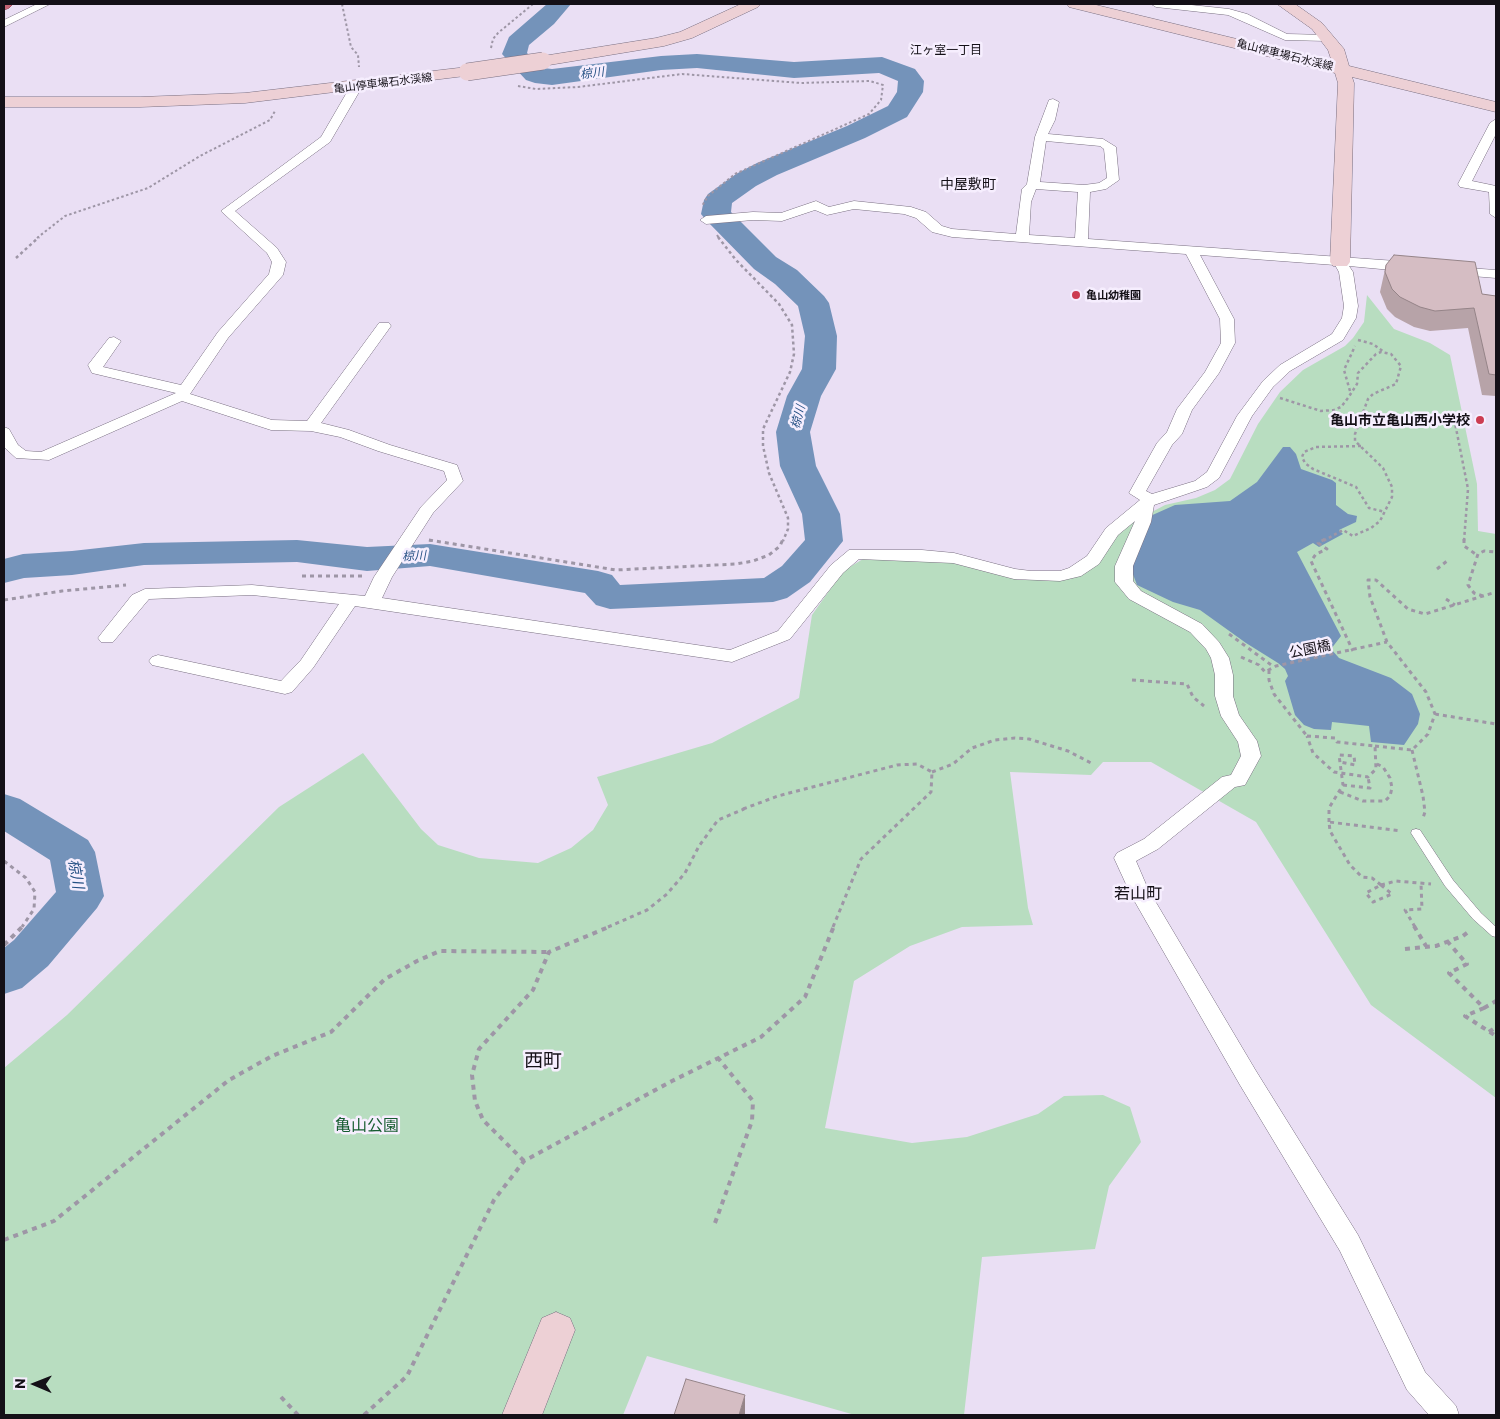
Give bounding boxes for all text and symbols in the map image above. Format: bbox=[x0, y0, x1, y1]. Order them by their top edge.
street label: 亀山停車場石水渓線 bbox=[1235, 37, 1335, 73]
district label: 江ヶ室一丁目 bbox=[910, 43, 982, 57]
water label: 椋川 bbox=[579, 64, 605, 82]
street label: 亀山停車場石水渓線 bbox=[333, 70, 433, 96]
district label: 中屋敷町 bbox=[940, 176, 996, 192]
place label: 亀山幼稚園 bbox=[1086, 288, 1141, 302]
marker: 亀山幼稚園 bbox=[1070, 289, 1082, 301]
water label: 椋川 bbox=[788, 404, 808, 430]
place label: 亀山市立亀山西小学校 bbox=[1330, 412, 1470, 428]
marker: 亀山市立亀山西小学校 bbox=[1474, 414, 1486, 426]
water label: 椋川 bbox=[402, 548, 426, 564]
street label: 公園橋 bbox=[1288, 637, 1332, 661]
water label: 椋川 bbox=[65, 858, 87, 890]
district label: 若山町 bbox=[1114, 884, 1162, 904]
district label: 西町 bbox=[524, 1050, 562, 1072]
park label: 亀山公園 bbox=[335, 1116, 399, 1136]
north arrow bbox=[10, 1359, 60, 1409]
text: N bbox=[11, 1378, 28, 1389]

